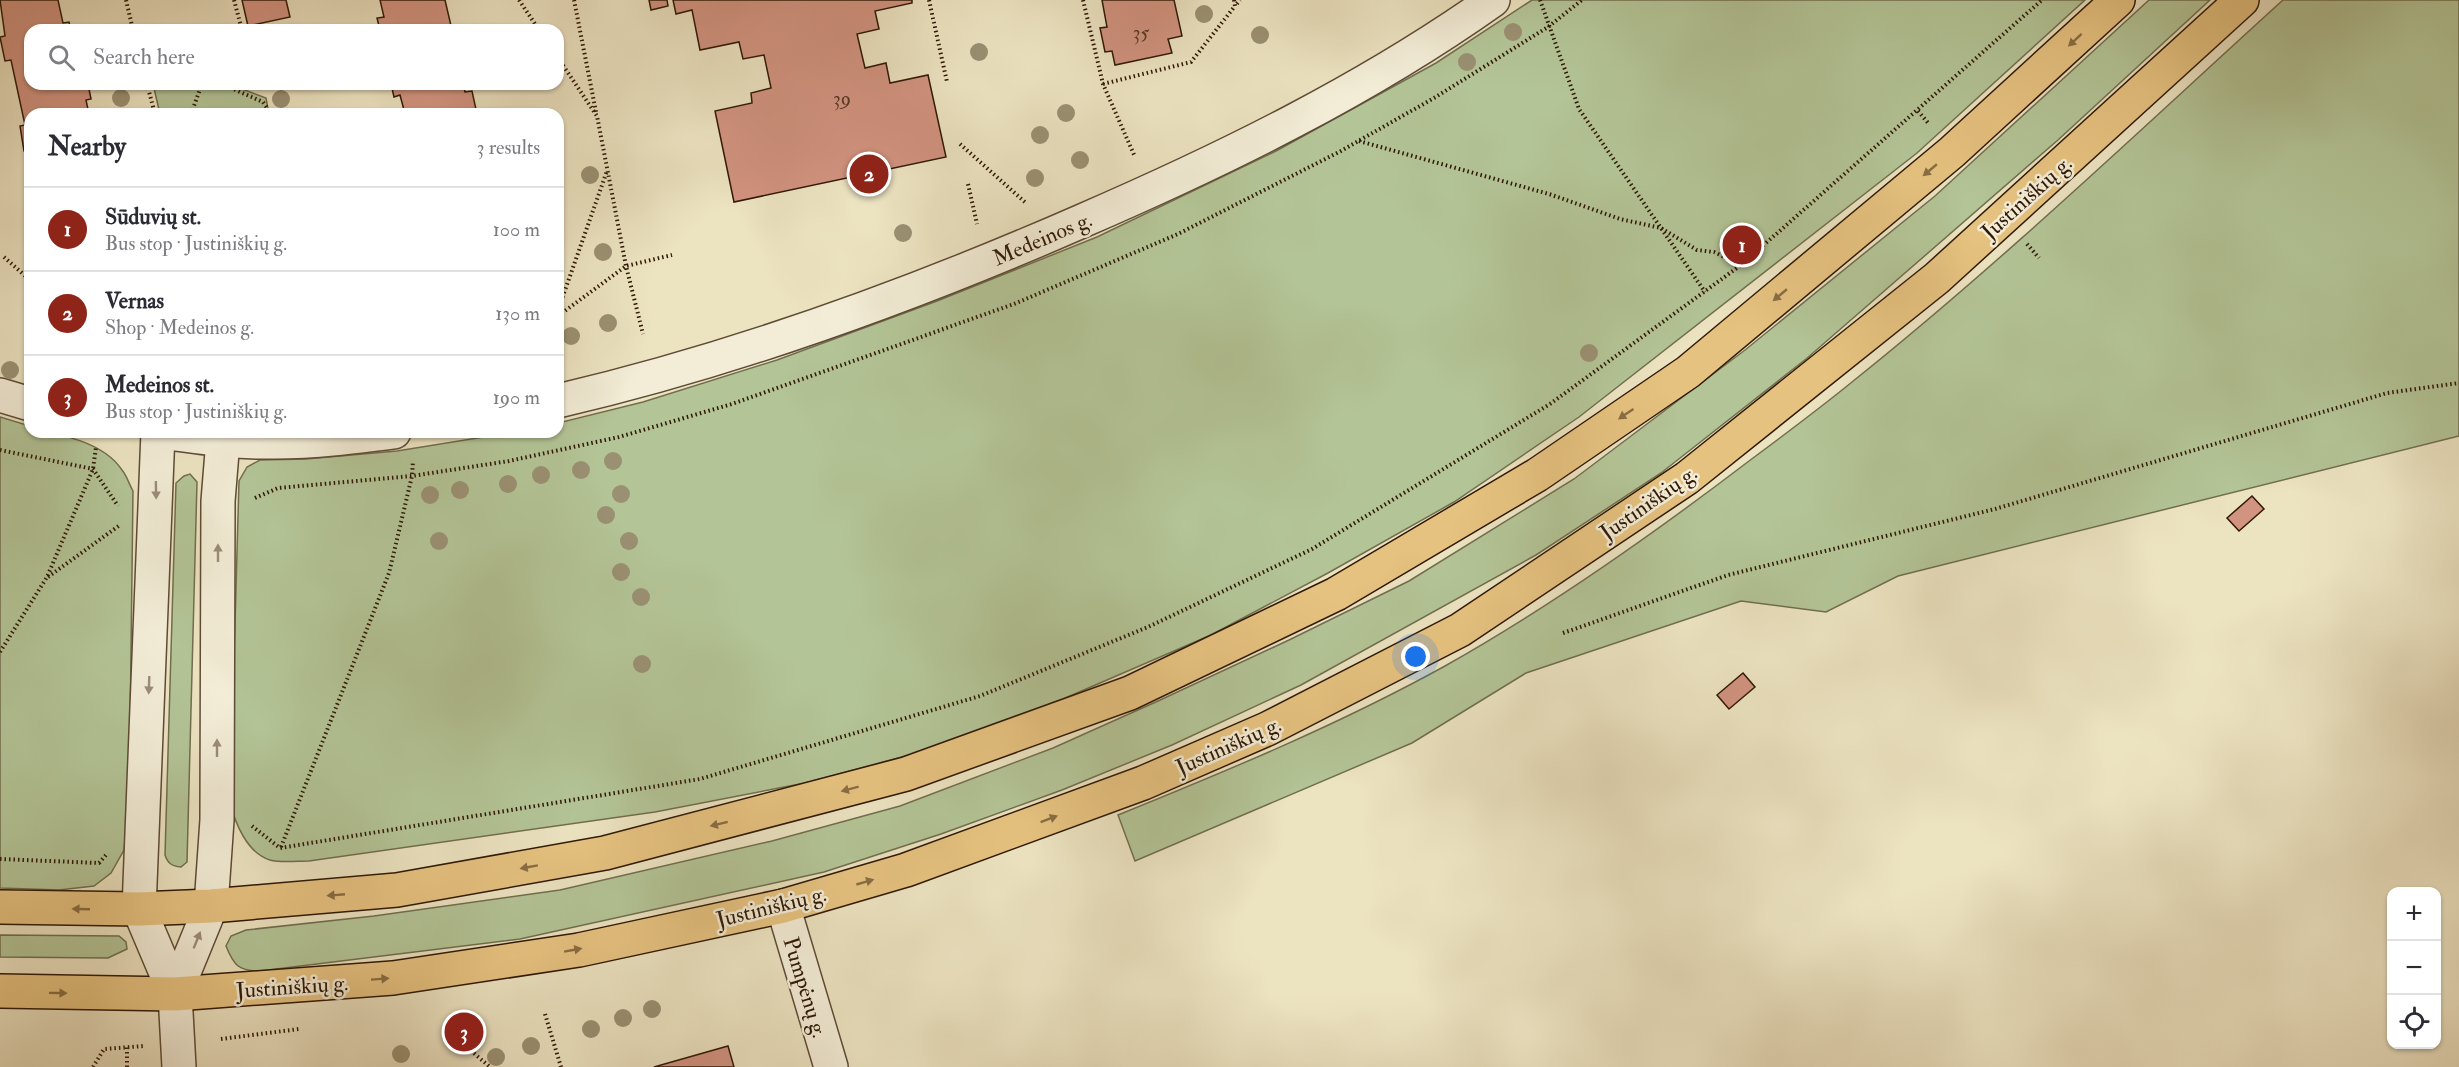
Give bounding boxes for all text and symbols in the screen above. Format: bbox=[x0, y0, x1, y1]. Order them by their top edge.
house number: 35 bbox=[1133, 20, 1149, 45]
search box bbox=[24, 24, 564, 90]
one-way arrow bbox=[2068, 32, 2082, 46]
icon: search bbox=[45, 41, 78, 74]
text: Search here bbox=[93, 43, 195, 71]
house number: 39 bbox=[833, 86, 851, 111]
text: Nearby bbox=[48, 131, 126, 163]
text: 3 results bbox=[477, 135, 540, 160]
street label: Justiniškių g. bbox=[1975, 150, 2078, 246]
pin: 2 bbox=[850, 152, 888, 196]
one-way arrow bbox=[1922, 164, 1938, 177]
text: Sūduvių st. bbox=[105, 203, 201, 231]
street label: Medeinos g. bbox=[989, 206, 1096, 272]
text: 1 bbox=[64, 217, 71, 242]
text: 100 m bbox=[493, 217, 540, 242]
pin: 1 bbox=[1722, 222, 1762, 268]
text: Bus stop · Justiniškių g. bbox=[105, 231, 287, 256]
text: Vernas bbox=[105, 287, 164, 315]
one-way arrow bbox=[1773, 288, 1788, 301]
text: 2 bbox=[62, 301, 73, 326]
text: 130 m bbox=[495, 301, 540, 326]
text: Shop · Medeinos g. bbox=[105, 315, 254, 340]
text: Medeinos st. bbox=[105, 371, 214, 399]
text: 3 bbox=[64, 385, 71, 410]
text: 190 m bbox=[493, 385, 540, 410]
text: Bus stop · Justiniškių g. bbox=[105, 399, 287, 424]
one-way arrow bbox=[1618, 408, 1634, 419]
street label: Justiniškių g. bbox=[1594, 459, 1703, 547]
one-way arrow bbox=[151, 481, 161, 500]
one-way arrow bbox=[213, 543, 223, 562]
your location bbox=[1401, 642, 1430, 671]
one-way arrow bbox=[145, 676, 154, 695]
street label: Justiniškių g. bbox=[1170, 710, 1285, 782]
one-way arrow bbox=[212, 738, 222, 757]
one-way arrow bbox=[840, 785, 859, 795]
one-way arrow bbox=[1041, 813, 1059, 823]
one-way arrow bbox=[710, 820, 728, 830]
one-way arrow bbox=[519, 862, 538, 871]
one-way arrow bbox=[856, 877, 874, 886]
street label: Justiniškių g. bbox=[712, 880, 829, 934]
map controls bbox=[2387, 887, 2441, 1049]
button: + bbox=[2387, 887, 2441, 941]
one-way arrow bbox=[326, 890, 345, 900]
one-way arrow bbox=[71, 905, 90, 914]
one-way arrow bbox=[193, 931, 202, 949]
street label: Pumpėnų g. bbox=[776, 934, 834, 1041]
button: − bbox=[2387, 941, 2441, 995]
one-way arrow bbox=[564, 946, 583, 955]
street label: Justiniškių g. bbox=[234, 969, 349, 1005]
one-way arrow bbox=[371, 975, 390, 984]
one-way arrow bbox=[49, 988, 68, 997]
button: locate bbox=[2387, 995, 2441, 1049]
pin: 3 bbox=[444, 1010, 484, 1054]

